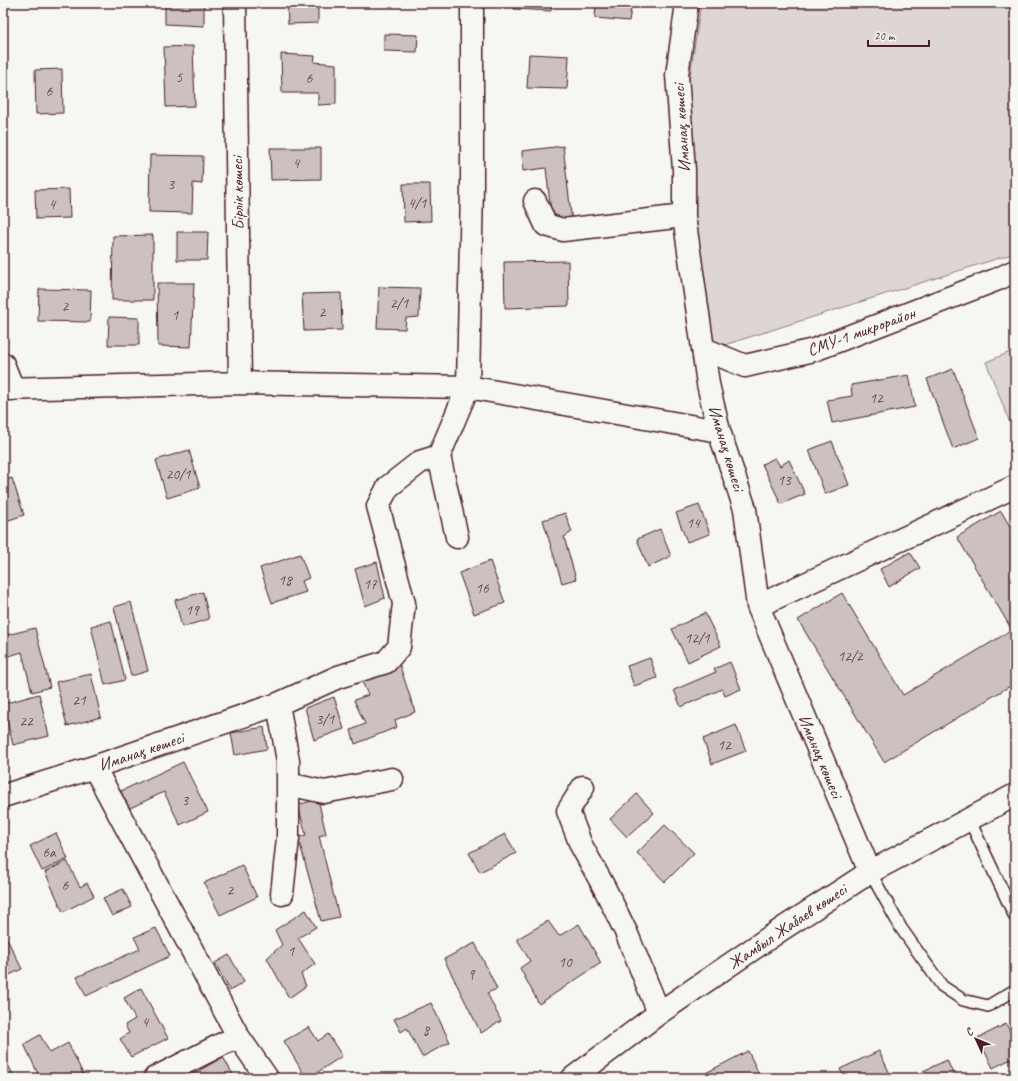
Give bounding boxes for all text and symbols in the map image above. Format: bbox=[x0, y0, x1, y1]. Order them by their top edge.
scale bar bbox=[868, 22, 929, 48]
text: 20 m bbox=[874, 28, 896, 44]
house number: 5 bbox=[176, 68, 184, 87]
house number: 6 bbox=[306, 69, 314, 88]
street label: Иманақ көшесі bbox=[668, 81, 695, 173]
house number: 6 bbox=[46, 82, 54, 101]
street label: Бірлік көшесі bbox=[226, 154, 249, 230]
house number: 4 bbox=[293, 154, 301, 173]
house number: 3 bbox=[168, 175, 176, 194]
house number: 4/1 bbox=[408, 194, 427, 213]
house number: 4 bbox=[49, 195, 57, 214]
house number: 2/1 bbox=[390, 294, 409, 313]
house number: 2 bbox=[62, 297, 70, 316]
street label: СМУ-1 микрорайон bbox=[804, 302, 919, 361]
house number: 2 bbox=[319, 303, 327, 322]
house number: 1 bbox=[172, 306, 180, 325]
house number: 12 bbox=[869, 389, 884, 408]
street label: Иманақ көшесі bbox=[704, 403, 750, 495]
house number: 20/1 bbox=[165, 465, 192, 484]
house number: 13 bbox=[777, 471, 792, 490]
house number: 14 bbox=[686, 514, 701, 533]
house number: 18 bbox=[278, 571, 293, 590]
house number: 17 bbox=[363, 575, 378, 594]
house number: 16 bbox=[475, 579, 490, 598]
house number: 19 bbox=[185, 601, 200, 620]
house number: 12/1 bbox=[684, 629, 711, 648]
house number: 12/2 bbox=[837, 647, 864, 666]
house number: 21 bbox=[72, 691, 87, 710]
house number: 3/1 bbox=[316, 710, 335, 729]
street label: Иманақ көшесі bbox=[794, 711, 848, 803]
house number: 22 bbox=[19, 712, 34, 731]
street label: Иманақ көшесі bbox=[96, 727, 188, 776]
house number: 12 bbox=[717, 736, 732, 755]
house number: 3 bbox=[182, 791, 190, 810]
house number: 6а bbox=[42, 843, 57, 862]
house number: 6 bbox=[62, 876, 70, 895]
street label: Жамбыл Жабаев көшесі bbox=[724, 878, 852, 974]
house number: 2 bbox=[227, 881, 235, 900]
house number: 1 bbox=[288, 942, 296, 961]
house number: 10 bbox=[558, 953, 573, 972]
house number: 9 bbox=[468, 965, 476, 984]
house number: 4 bbox=[142, 1013, 150, 1032]
north arrow bbox=[956, 1019, 996, 1059]
house number: 8 bbox=[423, 1021, 431, 1040]
text: С bbox=[962, 1024, 977, 1039]

